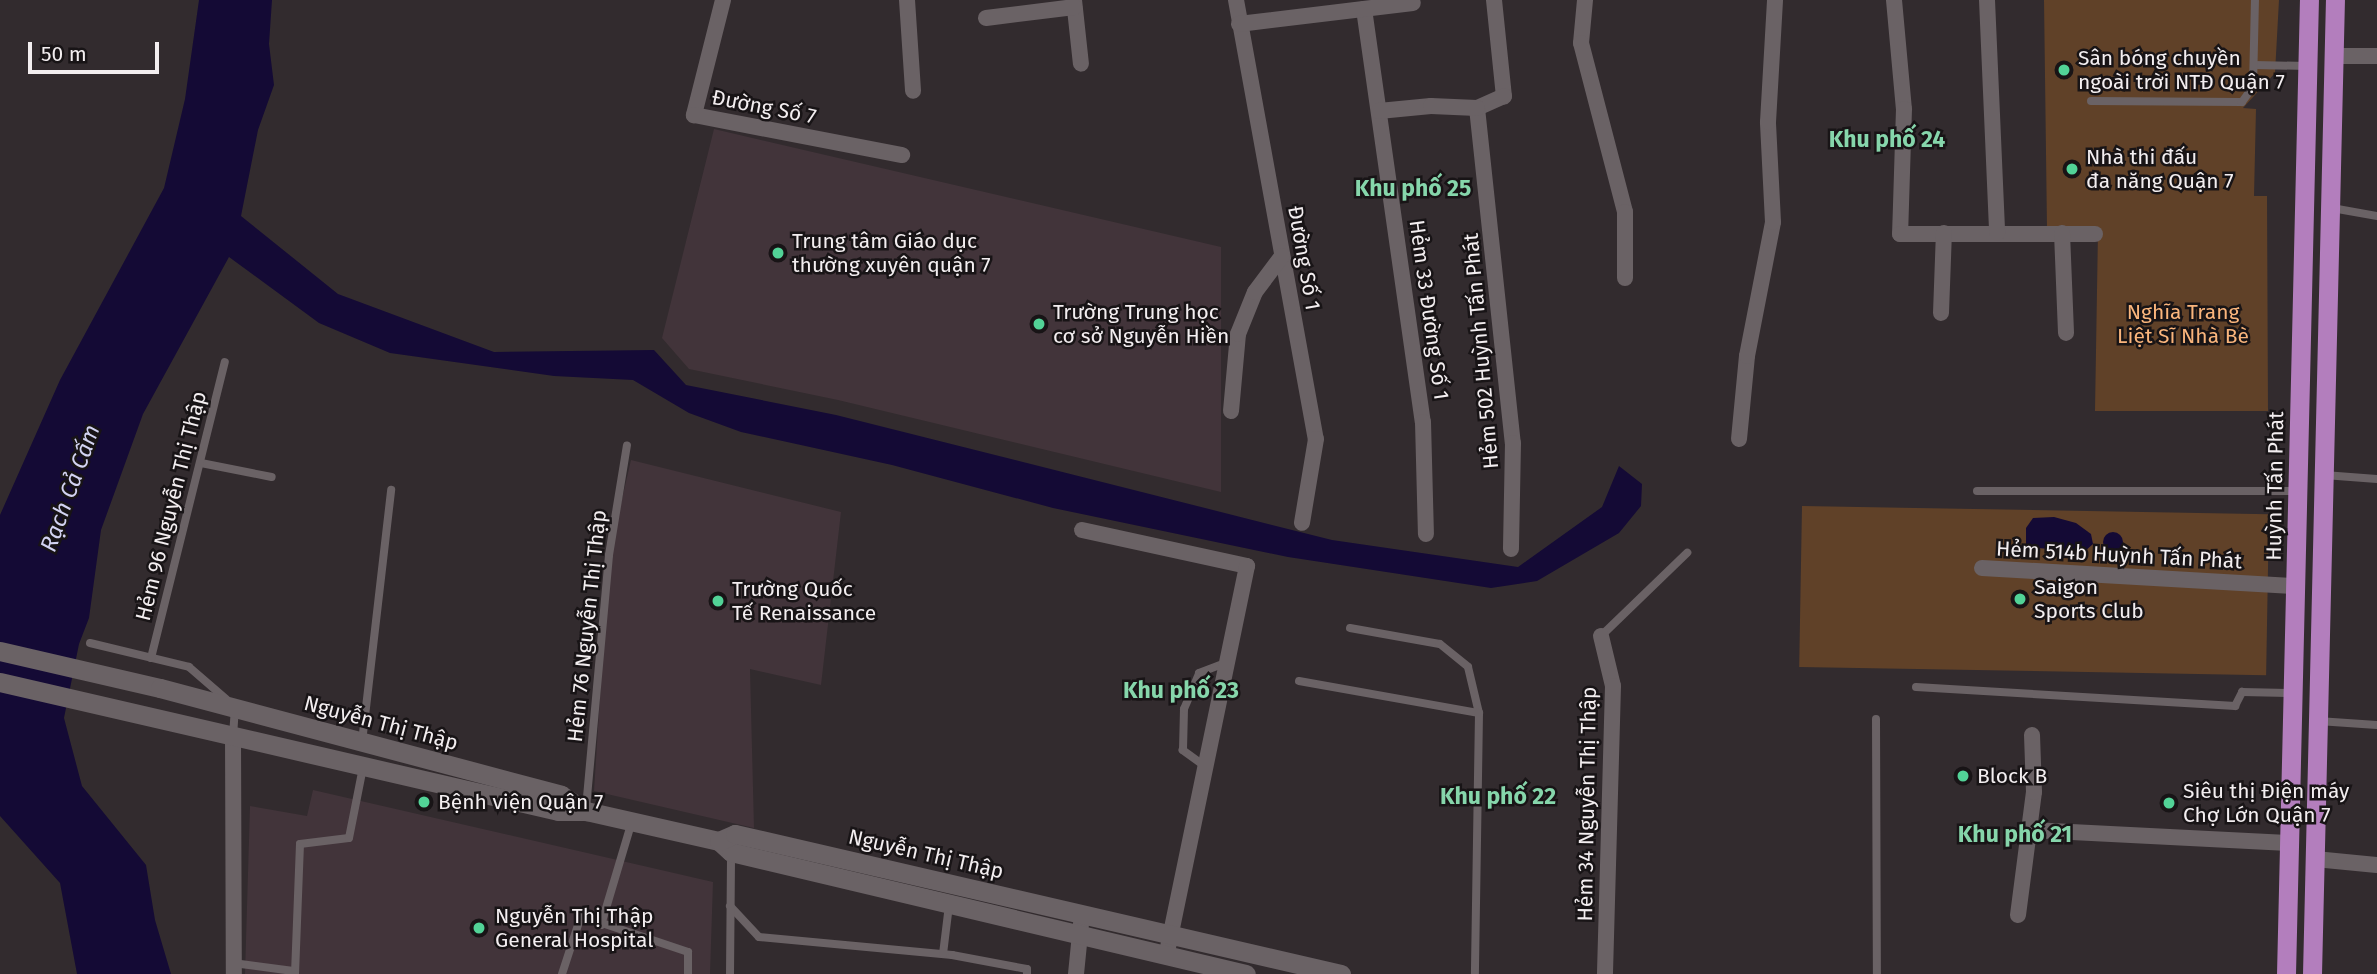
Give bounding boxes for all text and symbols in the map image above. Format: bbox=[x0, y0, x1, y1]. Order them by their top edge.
scale bar bbox=[32, 28, 163, 72]
text: 50 m bbox=[41, 41, 87, 67]
place label: Sân bóng chuyền ngoài trời NTĐ Quận 7 bbox=[2078, 45, 2285, 95]
marker: Sân bóng chuyền ngoài trời NTĐ Quận 7 bbox=[2056, 62, 2072, 78]
street label: Đường Số 7 bbox=[710, 85, 818, 129]
district label: Khu phố 24 bbox=[1829, 125, 1945, 153]
place label: Nhà thi đấu đa năng Quận 7 bbox=[2086, 144, 2234, 194]
marker: Nhà thi đấu đa năng Quận 7 bbox=[2064, 161, 2080, 177]
district label: Khu phố 25 bbox=[1355, 174, 1471, 202]
street label: Đường Số 1 bbox=[1282, 204, 1326, 312]
street label: Hẻm 33 Đường Số 1 bbox=[1404, 218, 1454, 402]
place label: Trung tâm Giáo dục thường xuyên quận 7 bbox=[792, 228, 991, 278]
street label: Hẻm 502 Huỳnh Tấn Phát bbox=[1458, 232, 1504, 470]
marker: Trung tâm Giáo dục thường xuyên quận 7 bbox=[770, 245, 786, 261]
place label: Trường Trung học cơ sở Nguyễn Hiền bbox=[1053, 299, 1229, 349]
park label: Nghĩa Trang Liệt Sĩ Nhà Bè bbox=[2117, 299, 2249, 349]
marker: Trường Trung học cơ sở Nguyễn Hiền bbox=[1031, 316, 1047, 332]
street label: Hẻm 96 Nguyễn Thị Thập bbox=[130, 389, 212, 623]
street label: Huỳnh Tấn Phát bbox=[2261, 411, 2289, 561]
water label: Rạch Cả Cấm bbox=[34, 421, 106, 555]
street label: Hẻm 76 Nguyễn Thị Thập bbox=[562, 509, 612, 743]
street label: Hẻm 514b Huỳnh Tấn Phát bbox=[1995, 536, 2243, 574]
place label: Saigon Sports Club bbox=[2034, 574, 2144, 624]
place label: Trường Quốc Tế Renaissance bbox=[732, 576, 876, 626]
marker: Saigon Sports Club bbox=[2012, 591, 2028, 607]
marker: Trường Quốc Tế Renaissance bbox=[710, 593, 726, 609]
district label: Khu phố 23 bbox=[1123, 676, 1239, 704]
street label: Hẻm 34 Nguyễn Thị Thập bbox=[1572, 686, 1602, 922]
street label: Nguyễn Thị Thập bbox=[301, 690, 461, 756]
place label: Block B bbox=[1977, 763, 2047, 789]
marker: Block B bbox=[1955, 768, 1971, 784]
place label: Siêu thị Điện máy Chợ Lớn Quận 7 bbox=[2183, 778, 2349, 828]
district label: Khu phố 22 bbox=[1440, 782, 1556, 810]
place label: Bệnh viện Quận 7 bbox=[438, 789, 603, 815]
marker: Bệnh viện Quận 7 bbox=[416, 794, 432, 810]
marker: Siêu thị Điện máy Chợ Lớn Quận 7 bbox=[2161, 795, 2177, 811]
district label: Khu phố 21 bbox=[1958, 820, 2072, 848]
street label: Nguyễn Thị Thập bbox=[846, 824, 1006, 884]
place label: Nguyễn Thị Thập General Hospital bbox=[495, 903, 654, 953]
marker: Nguyễn Thị Thập General Hospital bbox=[469, 918, 489, 938]

